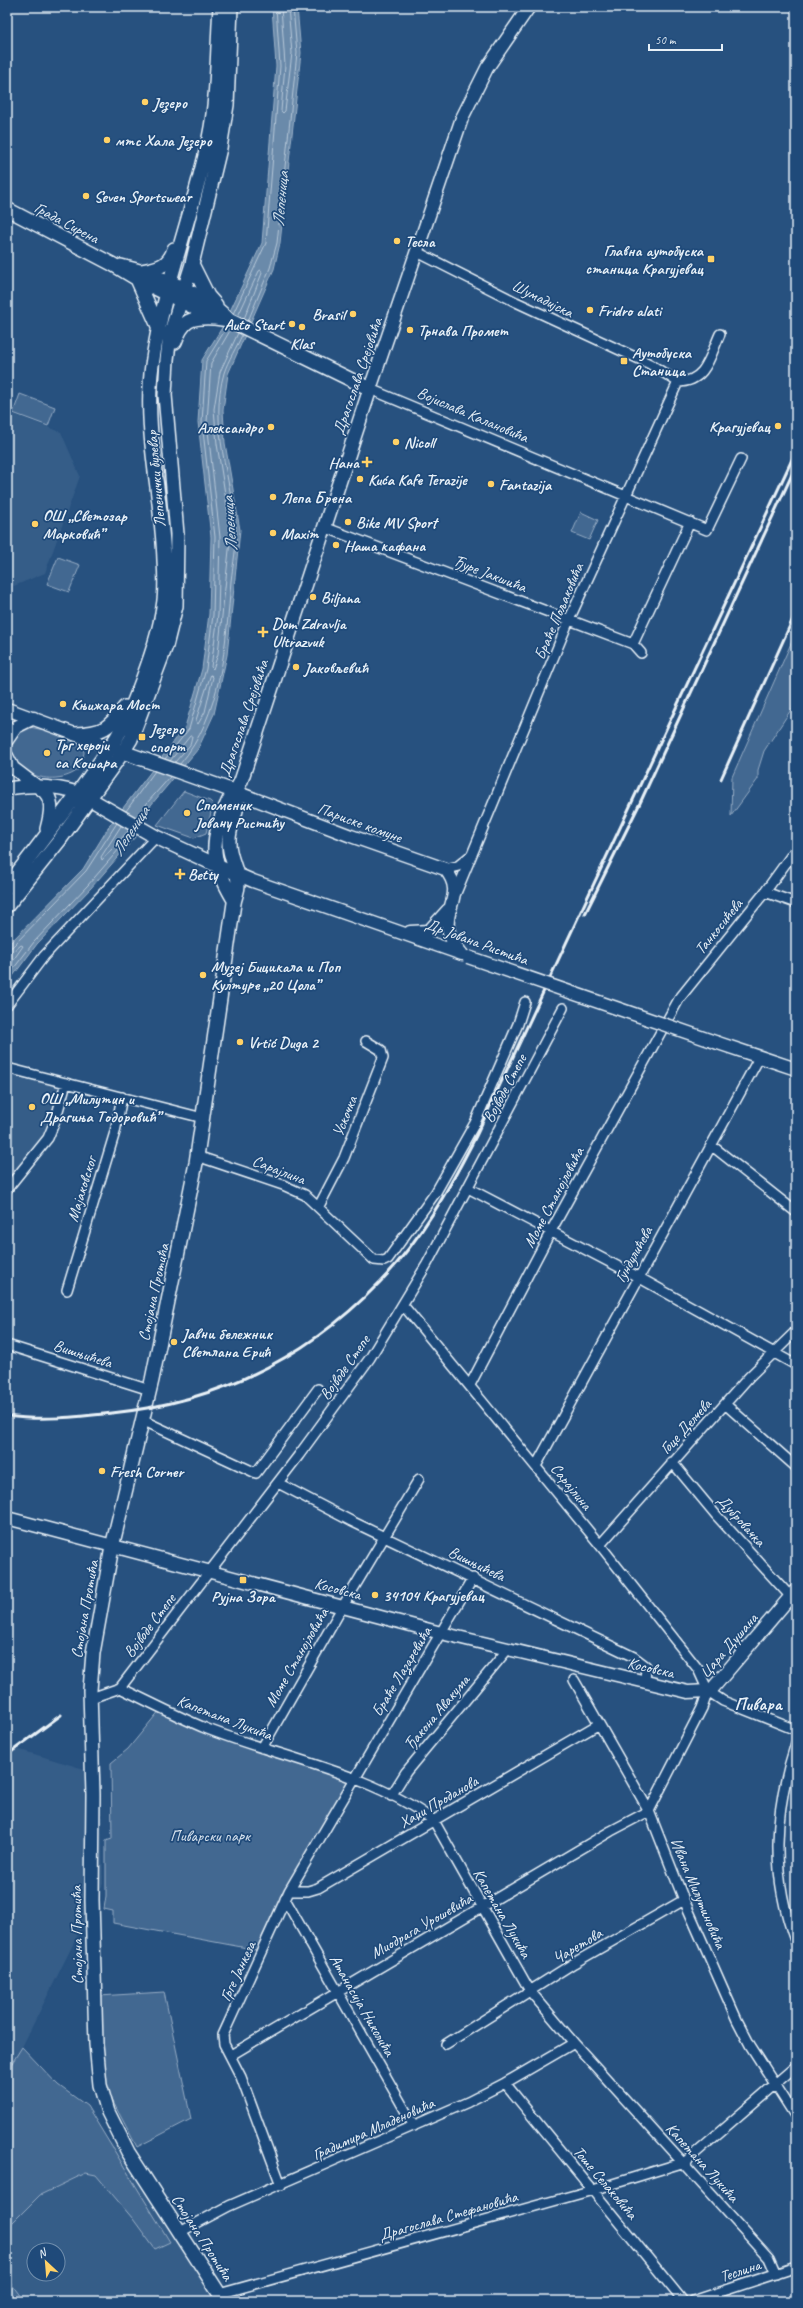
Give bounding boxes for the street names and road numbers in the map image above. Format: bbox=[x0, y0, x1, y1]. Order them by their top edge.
street label: Града Сирена bbox=[31, 198, 104, 249]
street label: Шумадијска bbox=[509, 276, 577, 323]
street label: Драгослава Срејовића bbox=[329, 314, 388, 437]
street label: Војислава Калановића bbox=[414, 382, 532, 448]
street label: Лепенички булевар bbox=[142, 429, 170, 528]
street label: Ђуре Јакшића bbox=[450, 551, 530, 597]
street label: Браће Пољаковића bbox=[530, 559, 589, 663]
street label: Драгослава Срејовића bbox=[215, 656, 274, 779]
street label: Париске комуне bbox=[315, 798, 406, 848]
street label: Танкосићева bbox=[690, 893, 748, 959]
street label: Др Јована Ристића bbox=[423, 914, 532, 970]
street label: Војводе Степе bbox=[478, 1049, 532, 1126]
street label: Ускочка bbox=[328, 1092, 363, 1139]
street label: Моме Станојловића bbox=[519, 1143, 589, 1251]
street label: Сарајлина bbox=[249, 1151, 309, 1190]
street label: Мајаковског bbox=[63, 1152, 102, 1224]
street label: Гундулићева bbox=[610, 1222, 658, 1286]
street label: Стојана Протића bbox=[134, 1241, 174, 1343]
street label: Војводе Степе bbox=[315, 1330, 375, 1404]
street label: Вишњићева bbox=[51, 1335, 116, 1373]
street label: Гоце Делчева bbox=[656, 1394, 717, 1458]
street label: Сарајлина bbox=[546, 1459, 597, 1515]
street label: Дубровачка bbox=[713, 1490, 771, 1552]
street label: Вишњићева bbox=[445, 1542, 509, 1587]
street label: Стојана Протића bbox=[67, 1558, 104, 1660]
street label: Косовска bbox=[312, 1573, 365, 1605]
street label: Војводе Степе bbox=[119, 1588, 181, 1662]
street label: Моме Станојловића bbox=[260, 1604, 334, 1710]
street label: Цара Душана bbox=[695, 1608, 763, 1682]
street label: Браће Лазаревића bbox=[367, 1622, 437, 1720]
street label: Косовска bbox=[626, 1653, 677, 1683]
street label: Ђакона Авакума bbox=[399, 1670, 475, 1754]
street label: Капетана Лукића bbox=[174, 1691, 276, 1746]
street label: Хаџи Проданова bbox=[395, 1770, 483, 1832]
street label: Ивана Милутиновића bbox=[666, 1835, 731, 1953]
street label: Капетана Лукића bbox=[468, 1865, 536, 1963]
street label: Стојана Протића bbox=[66, 1884, 88, 1985]
street label: Миодрага Урошевића bbox=[367, 1888, 477, 1963]
street label: Чаретова bbox=[549, 1923, 607, 1968]
street label: Грге Јанкеза bbox=[215, 1937, 261, 2005]
street label: Атанасија Николића bbox=[325, 1951, 400, 2061]
street label: Градимира Младеновића bbox=[309, 2093, 438, 2165]
street label: Капетана Лукића bbox=[661, 2119, 744, 2207]
street label: Тоше Селаковића bbox=[569, 2142, 642, 2224]
street label: Драгослава Стефановића bbox=[377, 2186, 521, 2245]
street label: Стојана Протића bbox=[167, 2191, 238, 2285]
street label: Теслина bbox=[717, 2255, 764, 2287]

